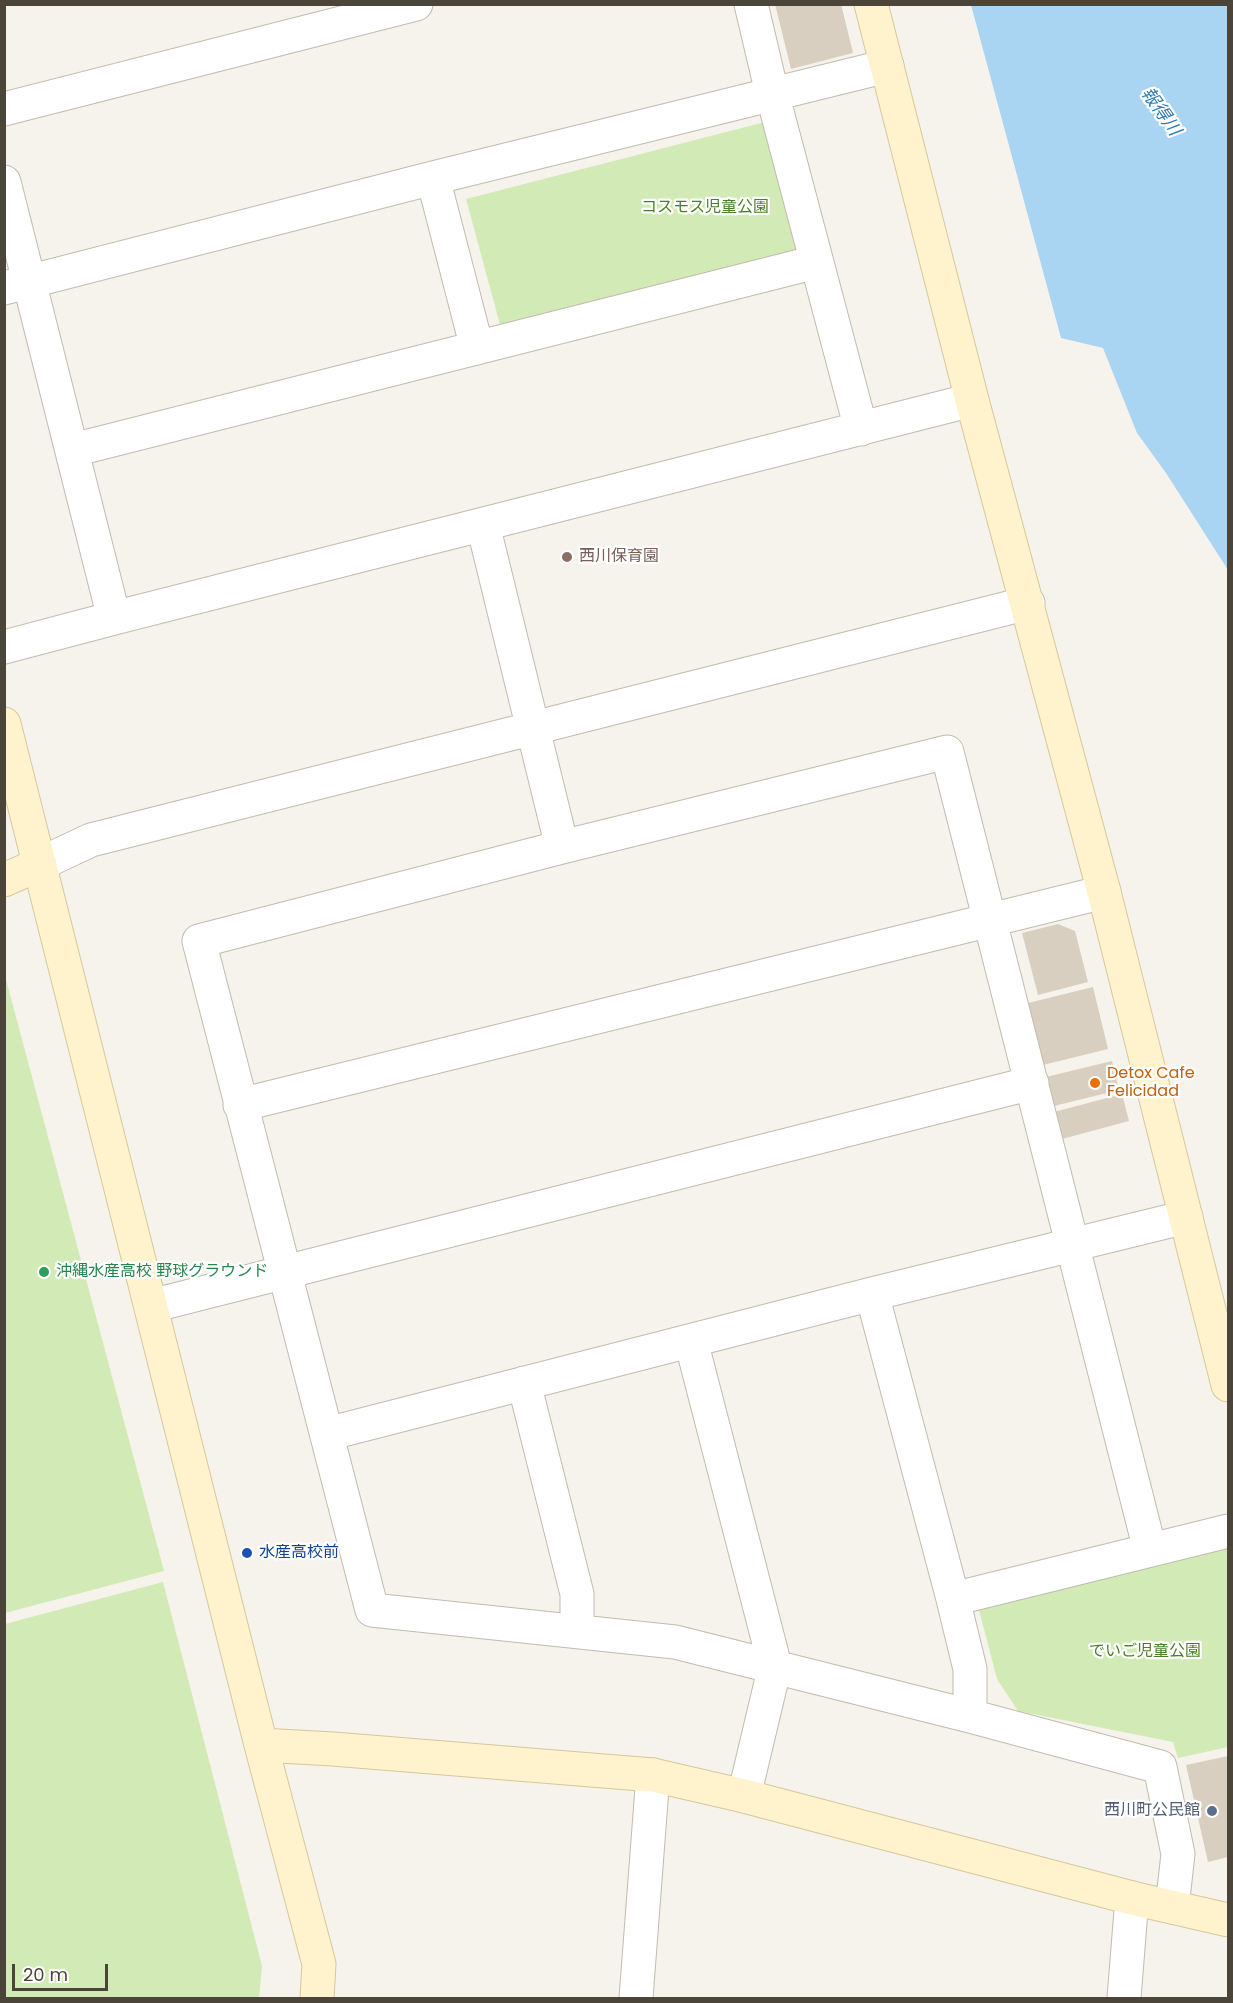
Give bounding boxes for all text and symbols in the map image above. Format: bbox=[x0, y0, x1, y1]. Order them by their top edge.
water label: 報得川 bbox=[1136, 84, 1184, 140]
park label: コスモス児童公園 bbox=[641, 198, 769, 218]
place label: 西川保育園 bbox=[579, 547, 659, 567]
marker: 西川保育園 bbox=[560, 550, 574, 564]
place label: Detox Cafe Felicidad bbox=[1107, 1064, 1195, 1102]
marker: Detox Cafe Felicidad bbox=[1088, 1076, 1102, 1090]
place label: 沖縄水産高校 野球グラウンド bbox=[56, 1262, 268, 1282]
marker: 沖縄水産高校 野球グラウンド bbox=[37, 1265, 51, 1279]
place label: 水産高校前 bbox=[259, 1543, 339, 1563]
marker: 水産高校前 bbox=[240, 1546, 254, 1560]
park label: でいご児童公園 bbox=[1089, 1642, 1201, 1662]
place label: 西川町公民館 bbox=[1104, 1801, 1200, 1821]
marker: 西川町公民館 bbox=[1205, 1804, 1219, 1818]
scale bar bbox=[15, 1952, 111, 1990]
text: 20 m bbox=[23, 1962, 68, 1987]

